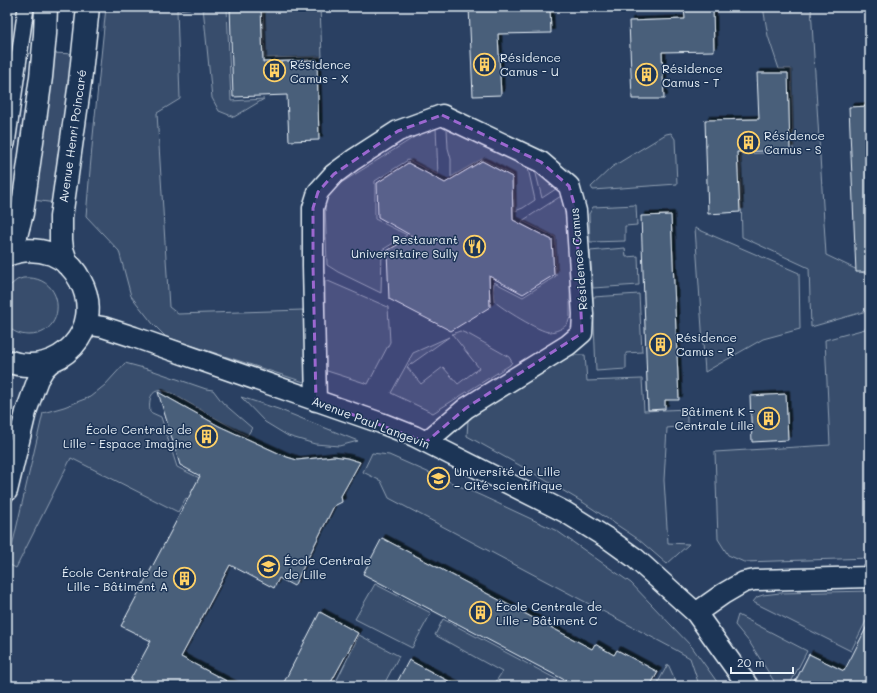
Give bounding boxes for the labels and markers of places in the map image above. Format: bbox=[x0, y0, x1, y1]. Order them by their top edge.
place label: Résidence Camus - U bbox=[500, 49, 561, 79]
building icon: Résidence Camus - U bbox=[472, 51, 498, 77]
place label: Résidence Camus - X bbox=[290, 56, 351, 86]
building icon: Résidence Camus - X bbox=[262, 58, 288, 84]
place label: Résidence Camus - T bbox=[662, 60, 723, 90]
building icon: Résidence Camus - T bbox=[634, 62, 660, 88]
place label: Résidence Camus - S bbox=[764, 127, 825, 157]
building icon: Résidence Camus - S bbox=[735, 129, 761, 155]
place label: Restaurant Universitaire Sully bbox=[351, 231, 458, 261]
restaurant icon: Restaurant Universitaire Sully bbox=[461, 233, 487, 259]
place label: Résidence Camus - R bbox=[676, 329, 737, 359]
building icon: Résidence Camus - R bbox=[648, 331, 674, 357]
place label: Bâtiment K - Centrale Lille bbox=[675, 403, 754, 433]
building icon: Bâtiment K - Centrale Lille bbox=[756, 405, 782, 431]
place label: École Centrale de Lille - Espace Imagine bbox=[63, 421, 192, 451]
building icon: École Centrale de Lille - Espace Imagine bbox=[194, 423, 220, 449]
place label: Université de Lille ‐ Cité scientifique bbox=[454, 463, 562, 493]
school or university icon: Université de Lille ‐ Cité scientifique bbox=[425, 465, 451, 491]
place label: École Centrale de Lille bbox=[284, 552, 371, 582]
school or university icon: École Centrale de Lille bbox=[256, 554, 282, 580]
place label: École Centrale de Lille - Bâtiment A bbox=[62, 564, 168, 594]
building icon: École Centrale de Lille - Bâtiment A bbox=[171, 566, 197, 592]
place label: École Centrale de Lille - Bâtiment C bbox=[496, 598, 602, 628]
building icon: École Centrale de Lille - Bâtiment C bbox=[468, 600, 494, 626]

